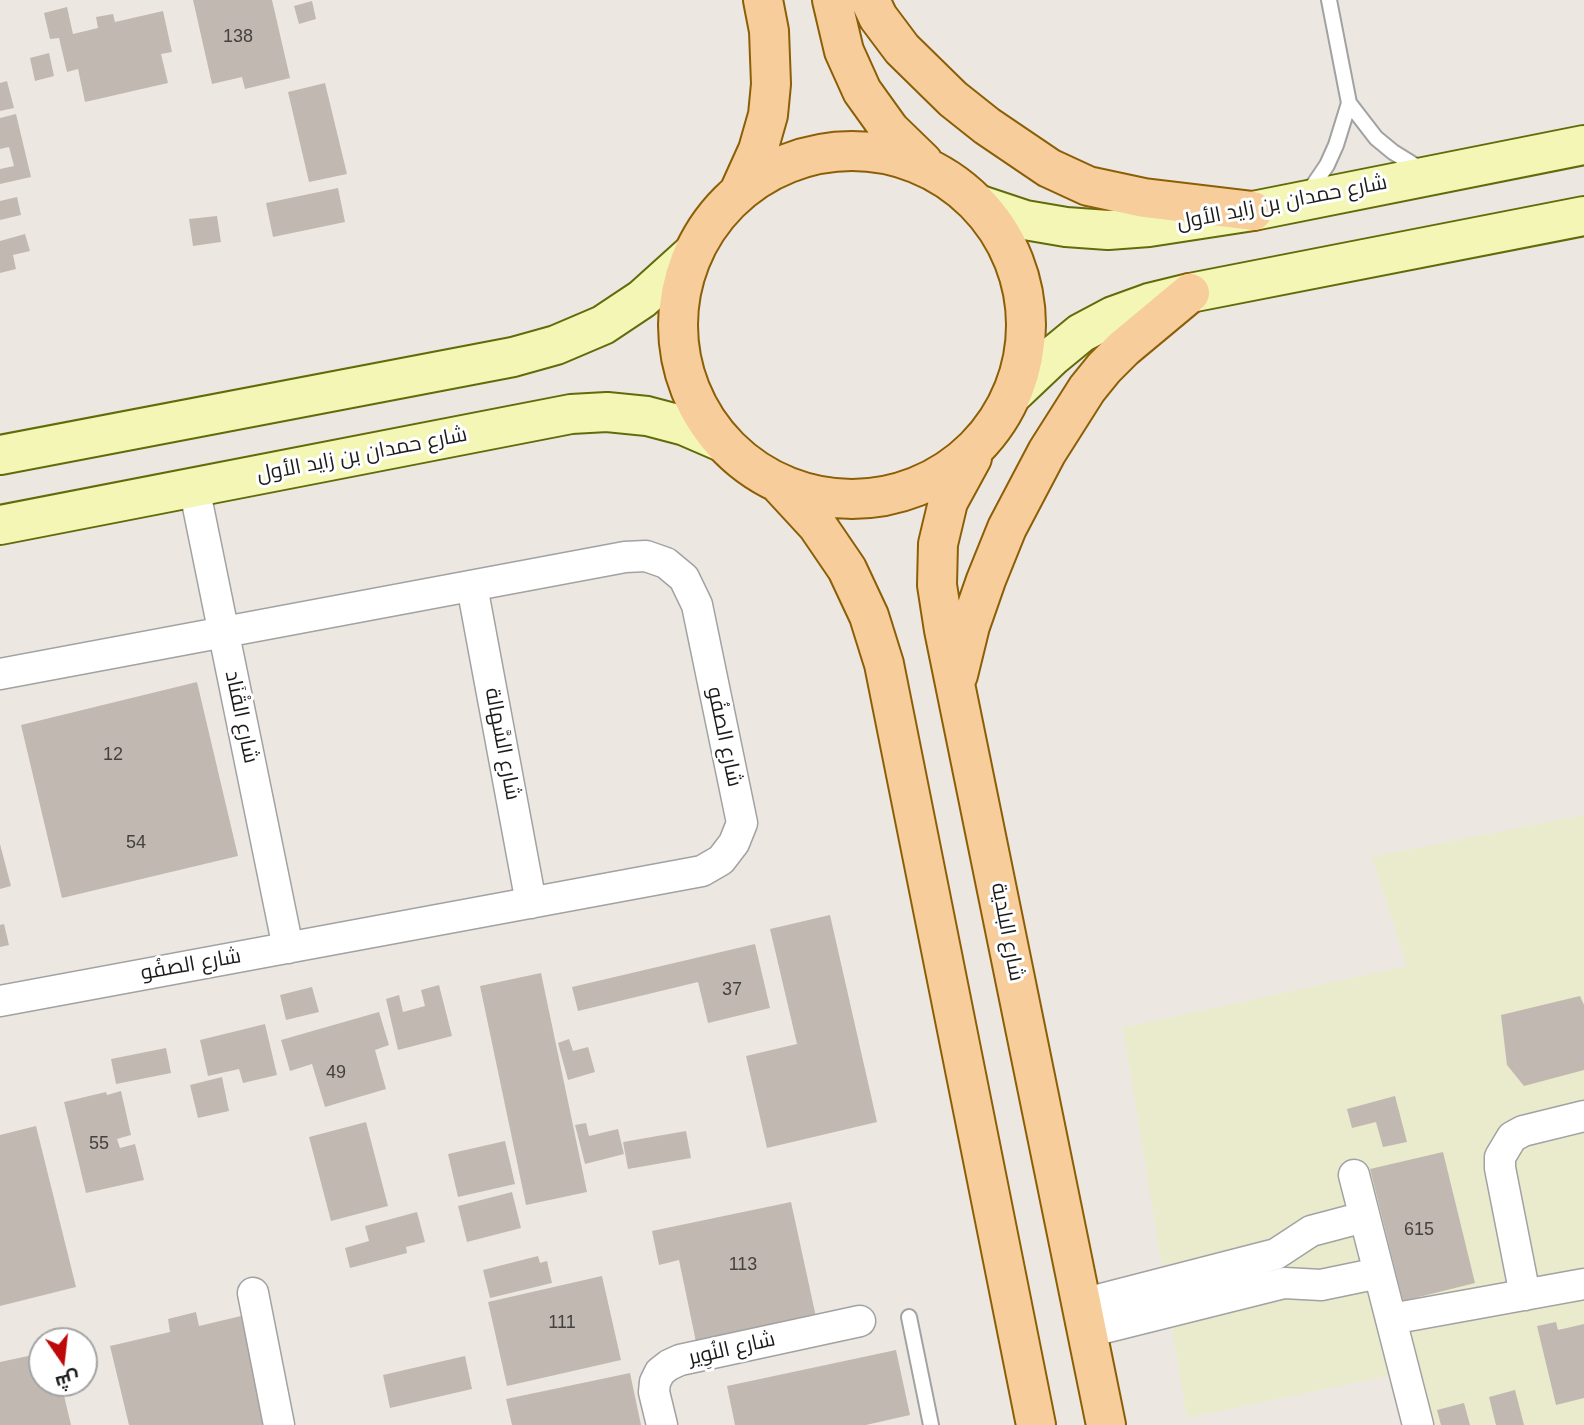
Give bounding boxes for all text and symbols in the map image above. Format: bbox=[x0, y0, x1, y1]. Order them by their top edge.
house number: 138 bbox=[223, 26, 253, 48]
street label: شارع حمدان بن زايد الأول bbox=[1175, 170, 1389, 236]
street label: شارع حمدان بن زايد الأول bbox=[255, 422, 469, 488]
street label: شارع القْنَاد bbox=[219, 668, 263, 766]
street label: شارع الصفُو bbox=[701, 685, 747, 789]
street label: شارع السَّهالة bbox=[479, 686, 525, 802]
house number: 12 bbox=[103, 744, 123, 766]
house number: 54 bbox=[126, 832, 146, 854]
street label: شارع البلدية bbox=[985, 881, 1029, 983]
street label: شارع الصفُو bbox=[139, 944, 243, 986]
house number: 37 bbox=[722, 979, 742, 1001]
house number: 49 bbox=[326, 1062, 346, 1084]
house number: 55 bbox=[89, 1133, 109, 1155]
house number: 615 bbox=[1404, 1219, 1434, 1241]
house number: 113 bbox=[729, 1254, 757, 1276]
house number: 111 bbox=[548, 1312, 576, 1334]
north arrow bbox=[28, 1327, 98, 1397]
street label: شارع النُوِير bbox=[686, 1327, 778, 1371]
text: ش bbox=[53, 1368, 82, 1394]

